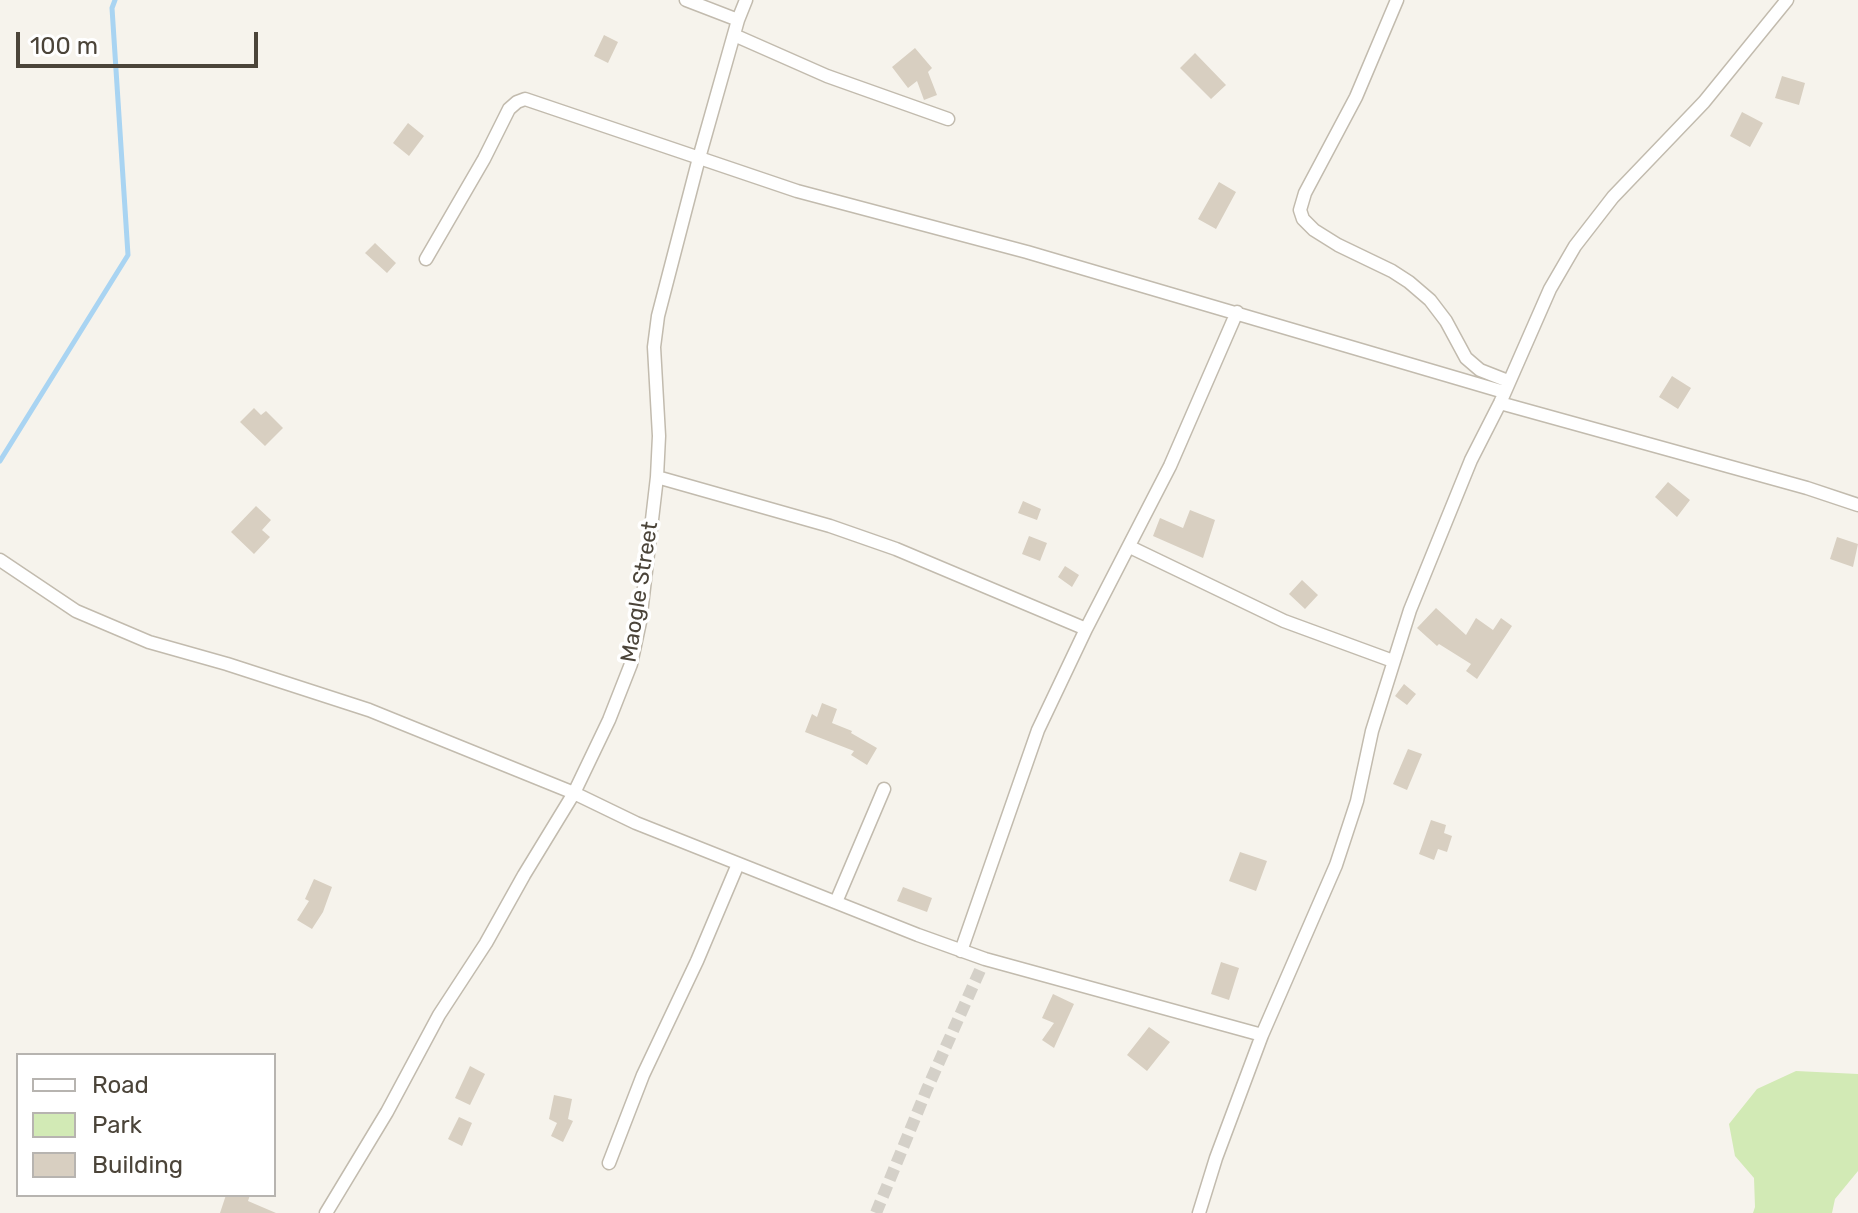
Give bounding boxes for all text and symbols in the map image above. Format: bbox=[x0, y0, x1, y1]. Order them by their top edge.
scale bar bbox=[20, 16, 262, 66]
text: 100 m bbox=[30, 32, 98, 60]
street label: Maogle Street bbox=[616, 520, 664, 664]
legend bbox=[16, 1053, 276, 1197]
text: Road bbox=[92, 1071, 149, 1099]
text: Park bbox=[92, 1111, 142, 1139]
text: Building bbox=[92, 1151, 183, 1179]

